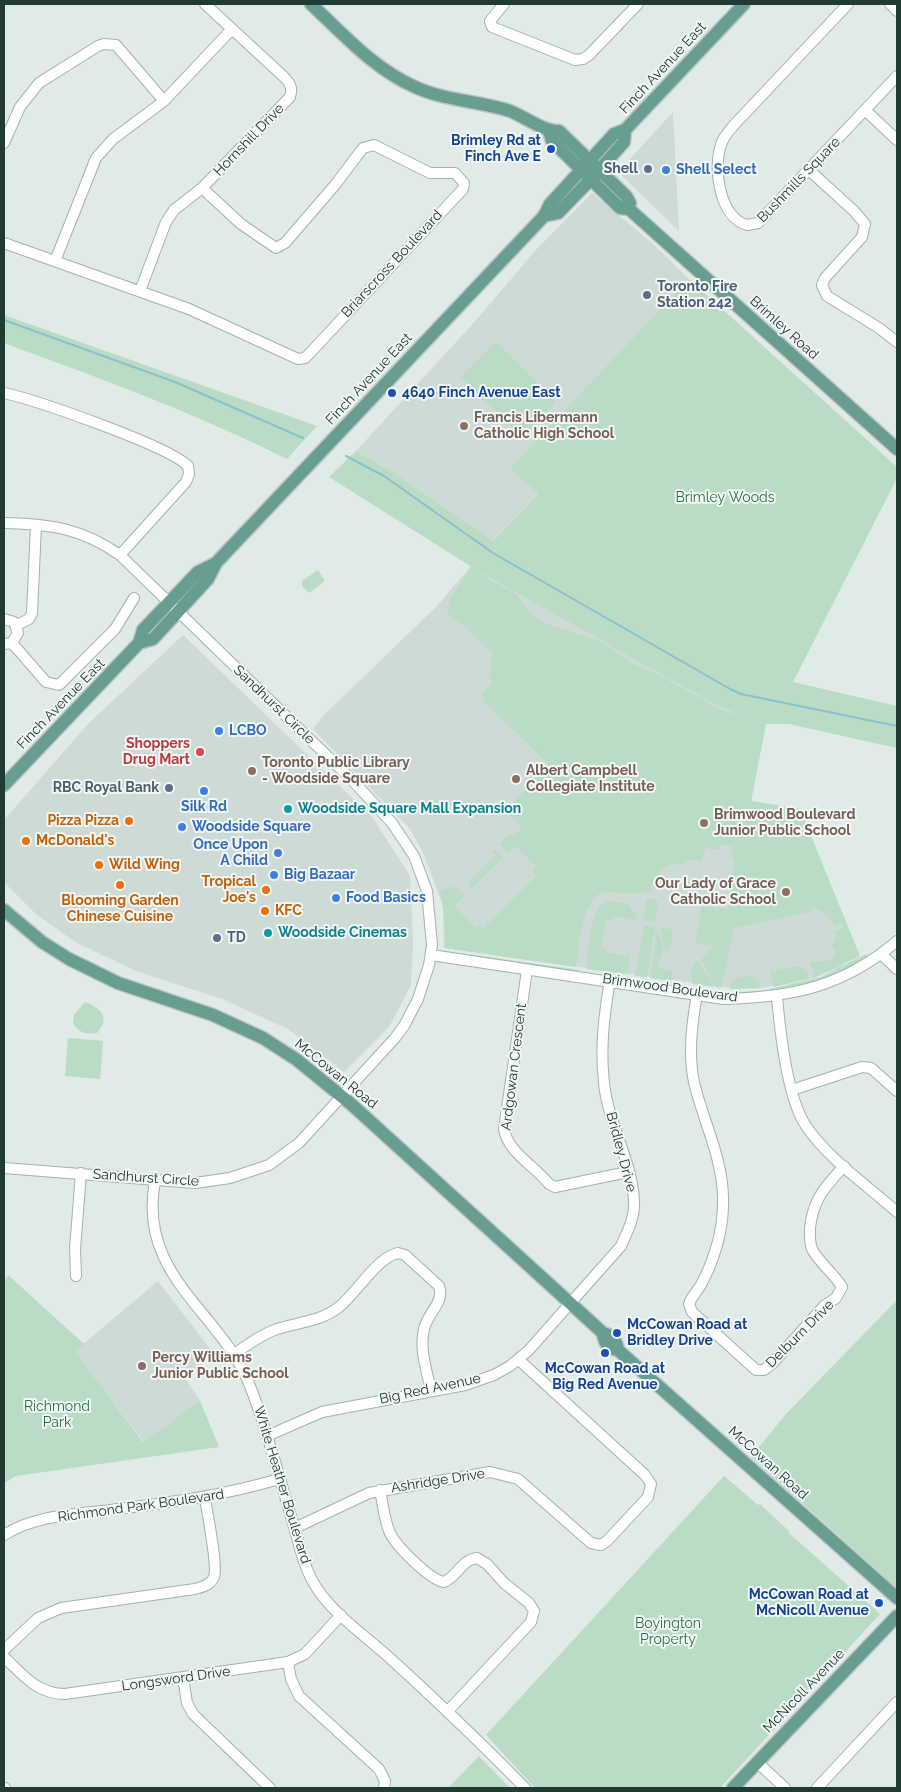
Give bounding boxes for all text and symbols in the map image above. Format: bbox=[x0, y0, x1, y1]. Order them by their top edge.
street label: Finch Avenue East bbox=[616, 19, 710, 117]
street label: Hornshill Drive bbox=[210, 100, 288, 180]
place label: Brimley Rd at Finch Ave E bbox=[451, 133, 541, 166]
street label: Bushmills Square bbox=[754, 134, 844, 226]
marker: Brimley Rd at Finch Ave E bbox=[545, 143, 557, 155]
place label: Shell bbox=[604, 161, 638, 177]
place label: Shell Select bbox=[676, 162, 757, 178]
marker: Shell bbox=[642, 163, 654, 175]
marker: Shell Select bbox=[660, 164, 672, 176]
street label: Briarscross Boulevard bbox=[338, 207, 446, 321]
place label: Toronto Fire Station 242 bbox=[657, 279, 737, 312]
marker: Toronto Fire Station 242 bbox=[641, 289, 653, 301]
street label: Brimley Road bbox=[746, 293, 822, 363]
street label: Finch Avenue East bbox=[322, 330, 416, 428]
place label: 4640 Finch Avenue East bbox=[402, 385, 561, 401]
marker: 4640 Finch Avenue East bbox=[386, 387, 398, 399]
place label: Francis Libermann Catholic High School bbox=[474, 410, 614, 442]
marker: Francis Libermann Catholic High School bbox=[458, 420, 470, 432]
park label: Brimley Woods bbox=[676, 490, 774, 506]
street label: Finch Avenue East bbox=[14, 655, 108, 753]
street label: Sandhurst Circle bbox=[230, 662, 318, 748]
place label: LCBO bbox=[229, 723, 267, 739]
marker: LCBO bbox=[213, 725, 225, 737]
place label: Shoppers Drug Mart bbox=[123, 736, 190, 769]
marker: Shoppers Drug Mart bbox=[194, 746, 206, 758]
place label: Toronto Public Library - Woodside Square bbox=[262, 755, 410, 788]
place label: Albert Campbell Collegiate Institute bbox=[526, 763, 655, 796]
marker: Toronto Public Library - Woodside Square bbox=[246, 765, 258, 777]
marker: Albert Campbell Collegiate Institute bbox=[510, 773, 522, 785]
place label: RBC Royal Bank bbox=[53, 780, 159, 796]
marker: RBC Royal Bank bbox=[163, 782, 175, 794]
marker: Silk Rd bbox=[198, 785, 210, 797]
place label: Silk Rd bbox=[181, 799, 227, 815]
place label: Woodside Square Mall Expansion bbox=[298, 801, 521, 817]
marker: Woodside Square Mall Expansion bbox=[282, 803, 294, 815]
place label: Brimwood Boulevard Junior Public School bbox=[714, 807, 855, 840]
place label: Pizza Pizza bbox=[47, 813, 119, 829]
marker: Pizza Pizza bbox=[123, 815, 135, 827]
marker: Brimwood Boulevard Junior Public School bbox=[698, 817, 710, 829]
place label: Woodside Square bbox=[192, 819, 311, 835]
marker: Woodside Square bbox=[176, 821, 188, 833]
place label: McDonald's bbox=[36, 833, 114, 849]
marker: McDonald's bbox=[20, 835, 32, 847]
place label: Once Upon A Child bbox=[193, 837, 268, 870]
marker: Once Upon A Child bbox=[272, 847, 284, 859]
place label: Wild Wing bbox=[109, 857, 180, 873]
marker: Wild Wing bbox=[93, 859, 105, 871]
place label: Big Bazaar bbox=[284, 867, 355, 883]
marker: Big Bazaar bbox=[268, 869, 280, 881]
place label: Tropical Joe's bbox=[201, 874, 256, 906]
place label: Our Lady of Grace Catholic School bbox=[655, 876, 776, 909]
marker: Blooming Garden Chinese Cuisine bbox=[114, 879, 126, 891]
marker: Tropical Joe's bbox=[260, 884, 272, 896]
marker: Our Lady of Grace Catholic School bbox=[780, 886, 792, 898]
place label: Food Basics bbox=[346, 890, 426, 906]
marker: Food Basics bbox=[330, 892, 342, 904]
place label: Blooming Garden Chinese Cuisine bbox=[61, 893, 179, 926]
place label: KFC bbox=[275, 903, 302, 919]
marker: KFC bbox=[259, 905, 271, 917]
place label: Woodside Cinemas bbox=[278, 925, 407, 941]
marker: Woodside Cinemas bbox=[262, 927, 274, 939]
place label: TD bbox=[227, 930, 246, 946]
marker: TD bbox=[211, 932, 223, 944]
street label: Brimwood Boulevard bbox=[601, 970, 739, 1006]
street label: Ardgowan Crescent bbox=[498, 1002, 530, 1132]
street label: McCowan Road bbox=[291, 1035, 381, 1113]
street label: Bridley Drive bbox=[602, 1110, 640, 1194]
street label: Sandhurst Circle bbox=[92, 1166, 200, 1190]
street label: Delburn Drive bbox=[763, 1297, 837, 1371]
place label: McCowan Road at Bridley Drive bbox=[627, 1317, 747, 1350]
marker: McCowan Road at Bridley Drive bbox=[611, 1327, 623, 1339]
marker: McCowan Road at Big Red Avenue bbox=[599, 1347, 611, 1359]
place label: Percy Williams Junior Public School bbox=[152, 1350, 289, 1382]
marker: Percy Williams Junior Public School bbox=[136, 1360, 148, 1372]
place label: McCowan Road at Big Red Avenue bbox=[545, 1361, 665, 1394]
street label: Big Red Avenue bbox=[378, 1370, 482, 1408]
park label: Richmond Park bbox=[24, 1399, 90, 1431]
street label: White Heather Boulevard bbox=[250, 1404, 314, 1566]
street label: McCowan Road bbox=[725, 1423, 811, 1503]
street label: Ashridge Drive bbox=[390, 1465, 486, 1497]
street label: Richmond Park Boulevard bbox=[57, 1486, 225, 1526]
place label: McCowan Road at McNicoll Avenue bbox=[749, 1587, 869, 1620]
marker: McCowan Road at McNicoll Avenue bbox=[873, 1597, 885, 1609]
park label: Boyington Property bbox=[635, 1616, 701, 1648]
street label: McNicoll Avenue bbox=[760, 1646, 848, 1736]
street label: Longsword Drive bbox=[121, 1663, 231, 1695]

